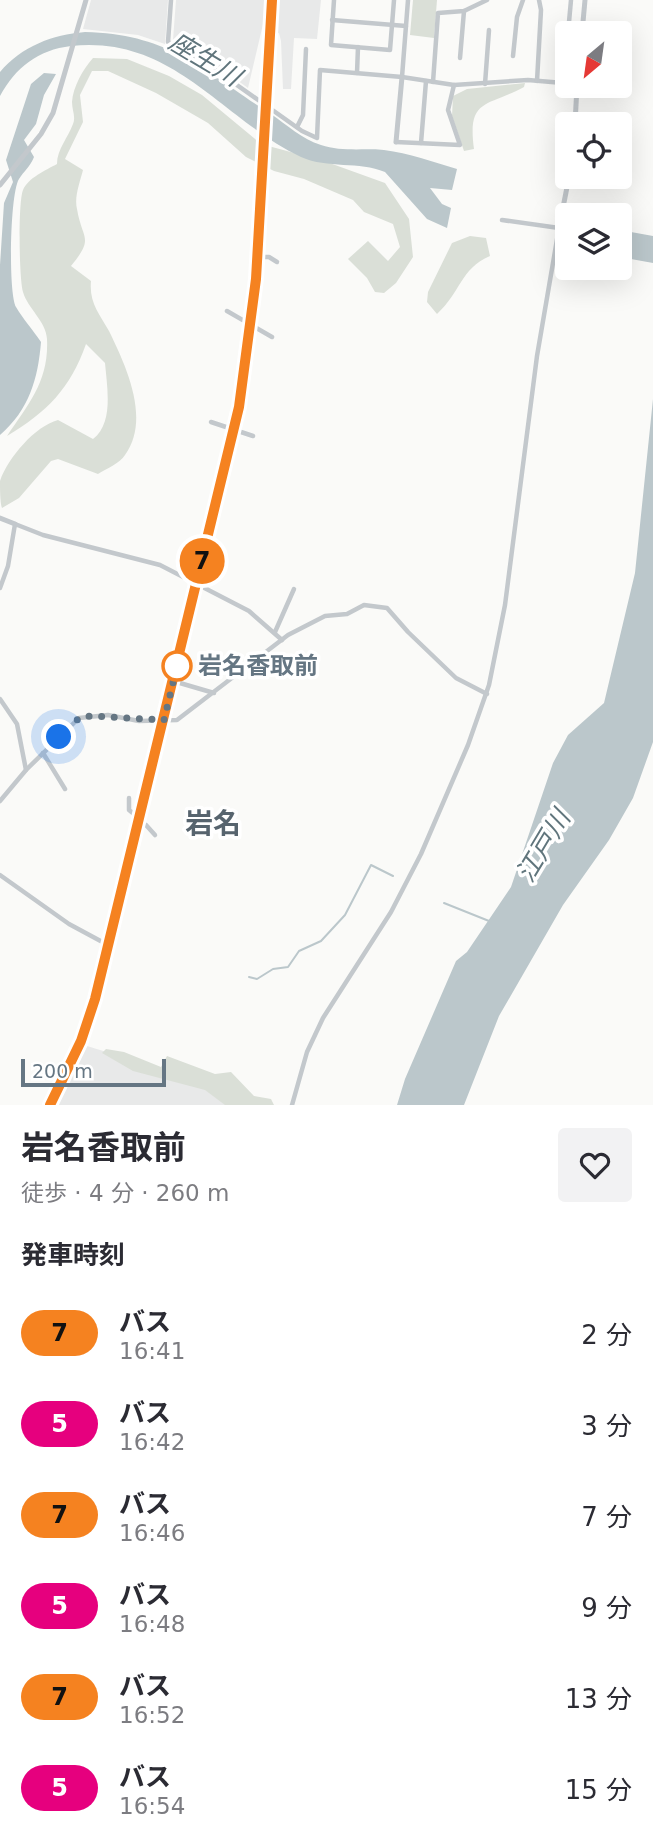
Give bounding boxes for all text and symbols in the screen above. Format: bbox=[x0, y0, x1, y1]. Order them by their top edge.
north arrow bbox=[555, 21, 632, 98]
map controls bbox=[555, 21, 632, 280]
water label: 座生川 bbox=[164, 26, 249, 93]
button: locate bbox=[555, 112, 632, 189]
button: layers bbox=[555, 203, 632, 280]
line badge: 7 bbox=[179, 538, 225, 584]
text: 7 bbox=[194, 547, 210, 575]
marker: 岩名香取前 bbox=[162, 651, 192, 681]
place label: 岩名香取前 bbox=[198, 652, 318, 680]
your location bbox=[41, 719, 76, 754]
water label: 江戸川 bbox=[510, 802, 577, 887]
district label: 岩名 bbox=[185, 807, 241, 840]
scale bar bbox=[21, 1056, 166, 1088]
text: 200 m bbox=[32, 1060, 93, 1082]
text: 岩名香取前 bbox=[21, 1128, 186, 1167]
button: heart bbox=[558, 1128, 632, 1202]
text: 徒歩 · 4 分 · 260 m bbox=[21, 1180, 229, 1206]
text: 発車時刻 bbox=[21, 1240, 125, 1270]
text: バス bbox=[119, 1307, 171, 1337]
text: 7 bbox=[51, 1319, 68, 1347]
text: 2 分 bbox=[581, 1320, 632, 1350]
text: 16:41 bbox=[119, 1338, 185, 1364]
text: バス bbox=[119, 1398, 171, 1428]
text: 5 bbox=[51, 1410, 68, 1438]
text: 3 分 bbox=[581, 1411, 632, 1441]
text: 16:42 bbox=[119, 1429, 185, 1455]
text: バス bbox=[119, 1489, 171, 1519]
text: 7 bbox=[51, 1501, 68, 1529]
text: 7 分 bbox=[581, 1502, 632, 1532]
text: 16:46 bbox=[119, 1520, 185, 1546]
text: バス bbox=[119, 1580, 171, 1610]
text: 5 bbox=[51, 1592, 68, 1620]
text: 9 分 bbox=[581, 1593, 632, 1623]
text: 16:48 bbox=[119, 1611, 185, 1637]
text: バス bbox=[119, 1671, 171, 1701]
text: 7 bbox=[51, 1683, 68, 1711]
text: 13 分 bbox=[565, 1684, 632, 1714]
text: 16:52 bbox=[119, 1702, 185, 1728]
text: バス bbox=[119, 1762, 171, 1792]
text: 5 bbox=[51, 1774, 68, 1802]
text: 15 分 bbox=[565, 1775, 632, 1805]
text: 16:54 bbox=[119, 1793, 185, 1819]

